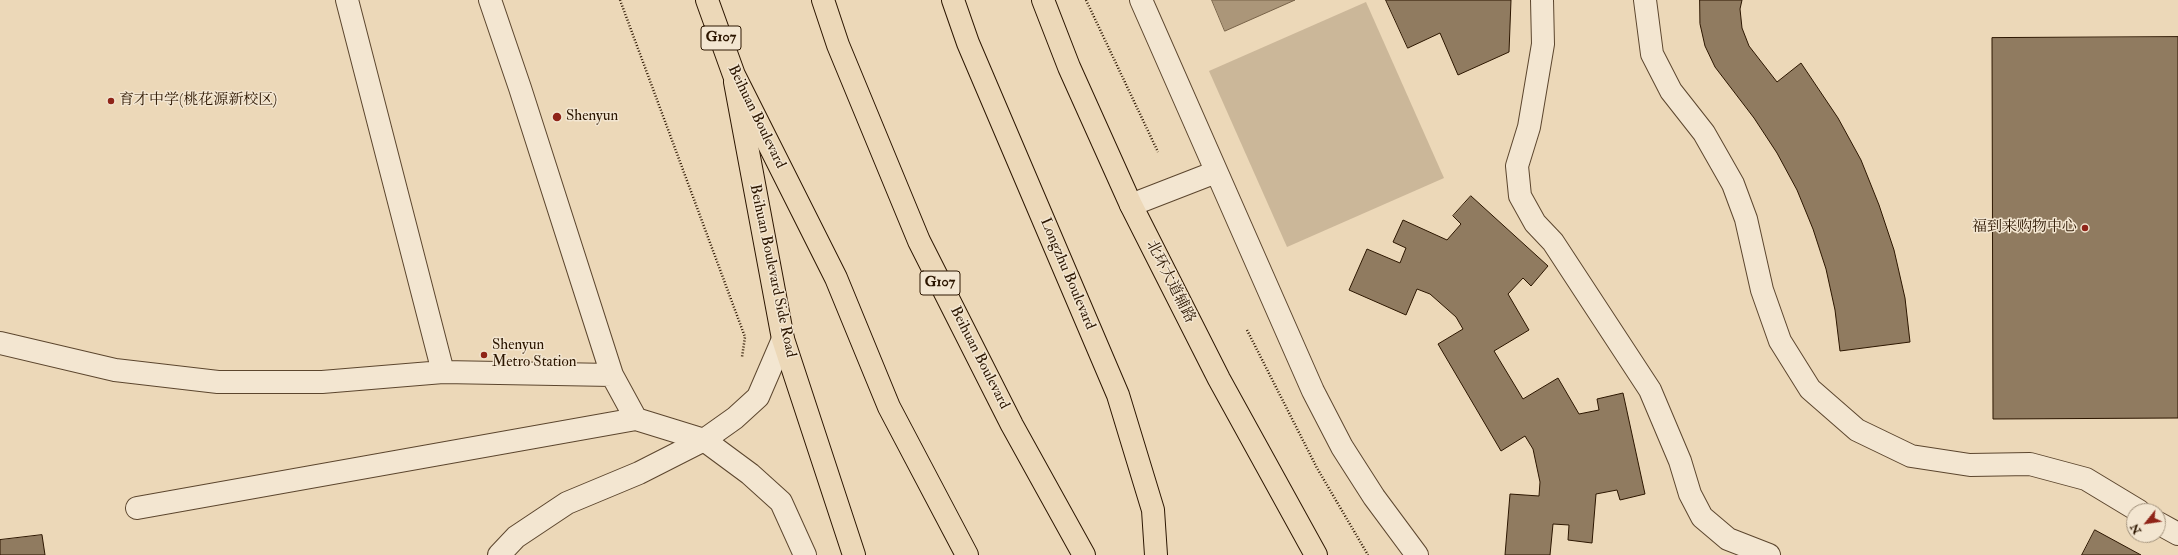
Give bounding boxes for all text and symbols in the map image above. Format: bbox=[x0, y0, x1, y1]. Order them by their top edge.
road number: G107 bbox=[701, 26, 741, 50]
street label: Beihuan Boulevard bbox=[723, 62, 789, 172]
place label: 育才中学(桃花源新校区) bbox=[119, 92, 277, 110]
marker: 育才中学(桃花源新校区) bbox=[106, 96, 116, 106]
place label: Shenyun bbox=[566, 108, 618, 126]
marker: Shenyun bbox=[551, 111, 563, 123]
street label: Beihuan Boulevard Side Road bbox=[745, 183, 799, 359]
street label: Longzhu Boulevard bbox=[1035, 215, 1099, 333]
place label: 福到来购物中心 bbox=[1972, 219, 2077, 237]
marker: 福到来购物中心 bbox=[2080, 223, 2090, 233]
street label: 北环大道辅路 bbox=[1142, 238, 1198, 326]
road number: G107 bbox=[920, 271, 960, 295]
street label: Beihuan Boulevard bbox=[945, 304, 1013, 412]
place label: Shenyun Metro Station bbox=[492, 337, 576, 372]
marker: Shenyun Metro Station bbox=[479, 350, 489, 360]
north arrow bbox=[2126, 503, 2166, 543]
text: N bbox=[2128, 521, 2144, 536]

